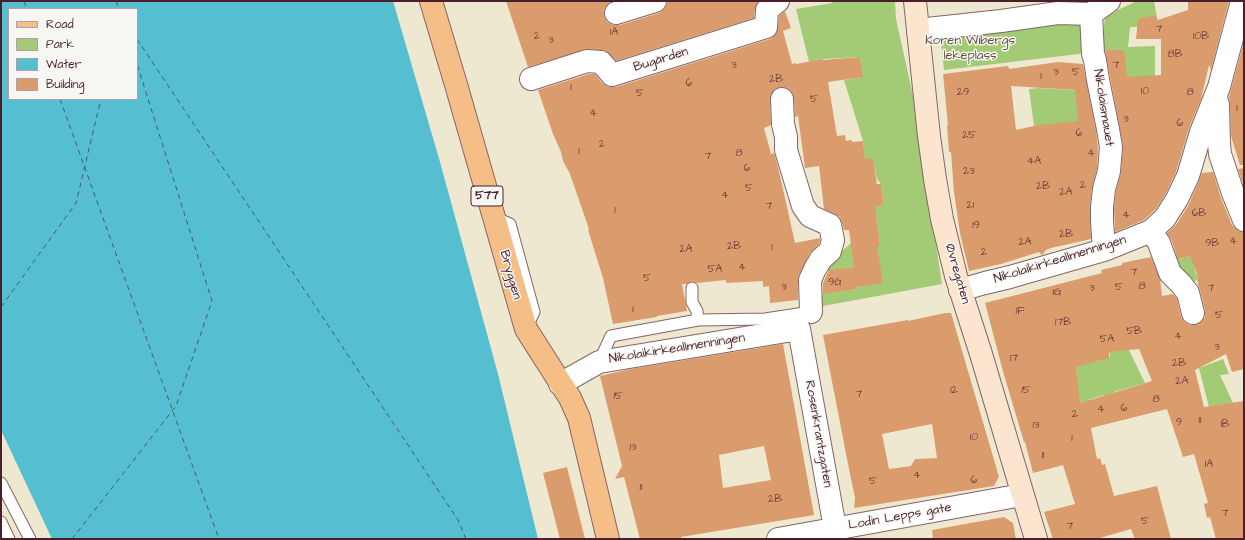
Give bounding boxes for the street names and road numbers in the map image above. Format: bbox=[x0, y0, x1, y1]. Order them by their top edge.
street label: Bugården bbox=[632, 44, 690, 76]
street label: Nikolaismauet bbox=[1089, 68, 1117, 148]
road number: 577 bbox=[471, 186, 503, 206]
street label: Nikolaikirkeallmenningen bbox=[992, 232, 1128, 288]
street label: Øvregaten bbox=[941, 242, 973, 306]
street label: Bryggen bbox=[496, 249, 524, 301]
street label: Nikolaikirkeallmenningen bbox=[608, 331, 746, 367]
street label: Rosenkrantzgaten bbox=[801, 379, 835, 489]
street label: Lodin Lepps gate bbox=[847, 500, 953, 534]

